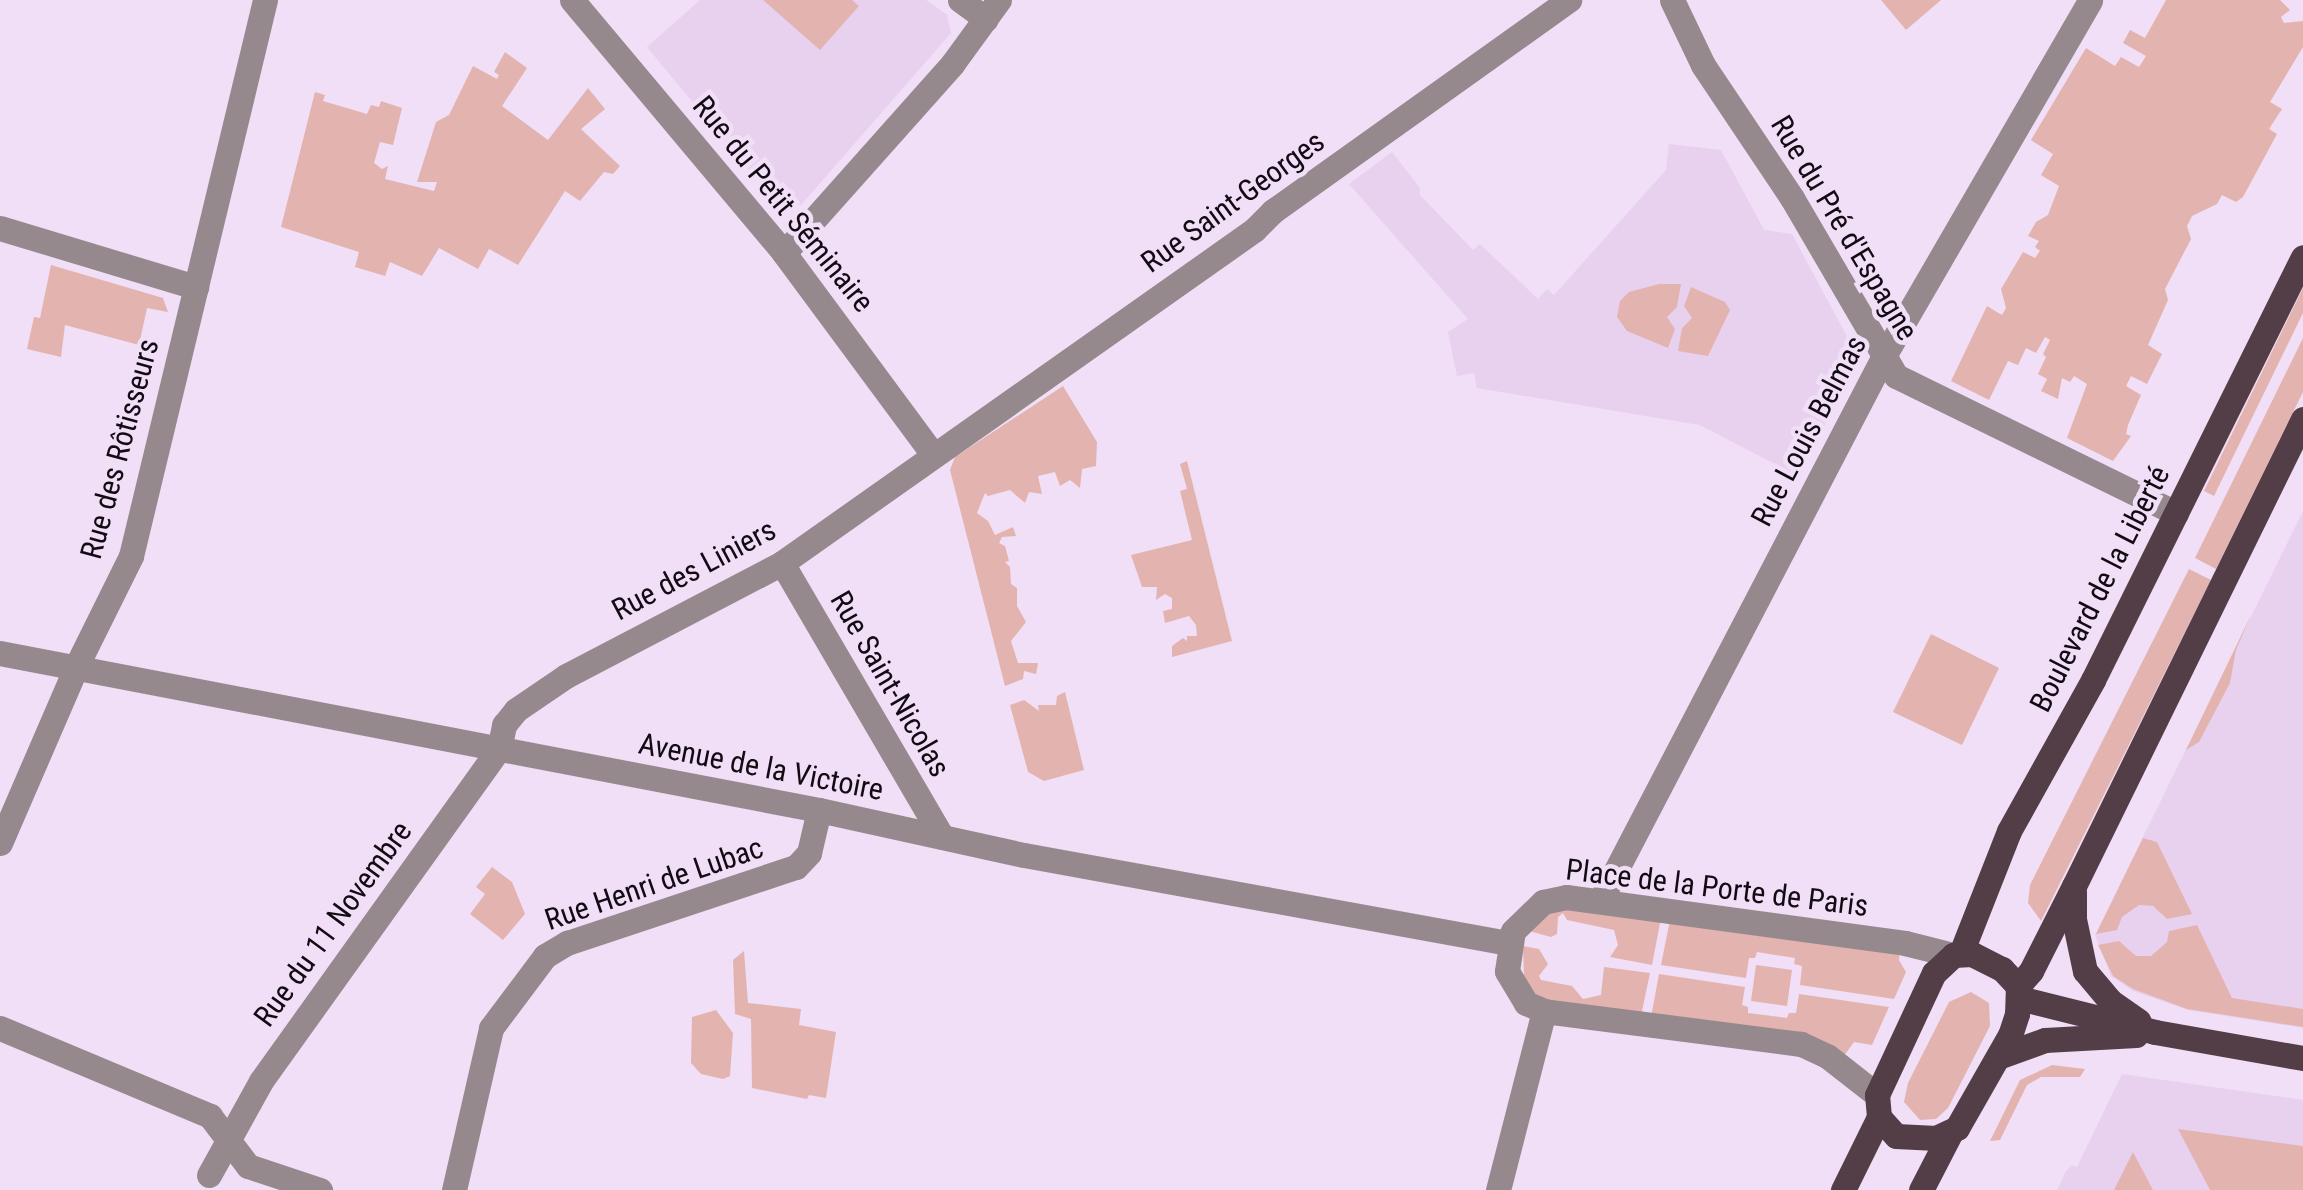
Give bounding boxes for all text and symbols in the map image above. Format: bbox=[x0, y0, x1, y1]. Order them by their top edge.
street label: Rue du Petit Séminaire bbox=[685, 89, 881, 319]
street label: Rue du Pré d'Espagne bbox=[1763, 109, 1925, 347]
street label: Rue Saint-Georges bbox=[1135, 124, 1331, 280]
street label: Rue Louis Belmas bbox=[1744, 330, 1874, 532]
street label: Rue des Rôtisseurs bbox=[73, 335, 167, 563]
street label: Boulevard de la Liberté bbox=[2022, 460, 2178, 718]
street label: Rue des Liniers bbox=[606, 512, 782, 628]
street label: Rue Saint-Nicolas bbox=[822, 585, 958, 783]
street label: Avenue de la Victoire bbox=[636, 726, 886, 808]
street label: Rue du 11 Novembre bbox=[247, 814, 419, 1034]
street label: Rue Henri de Lubac bbox=[540, 830, 768, 938]
street label: Place de la Porte de Paris bbox=[1564, 852, 1870, 924]

